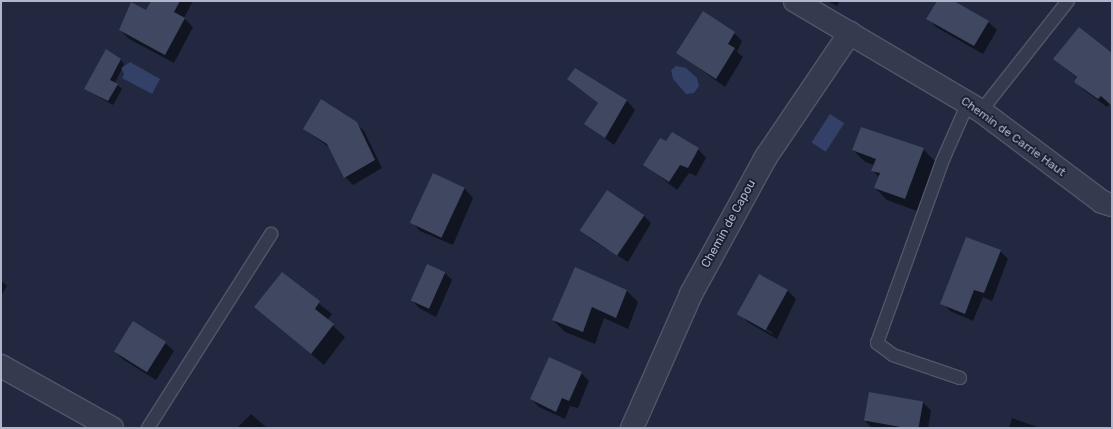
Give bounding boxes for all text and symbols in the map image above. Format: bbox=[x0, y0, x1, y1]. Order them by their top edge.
street label: Chemin de Carrie Haut bbox=[958, 94, 1068, 180]
street label: Chemin de Capou bbox=[699, 177, 759, 271]

